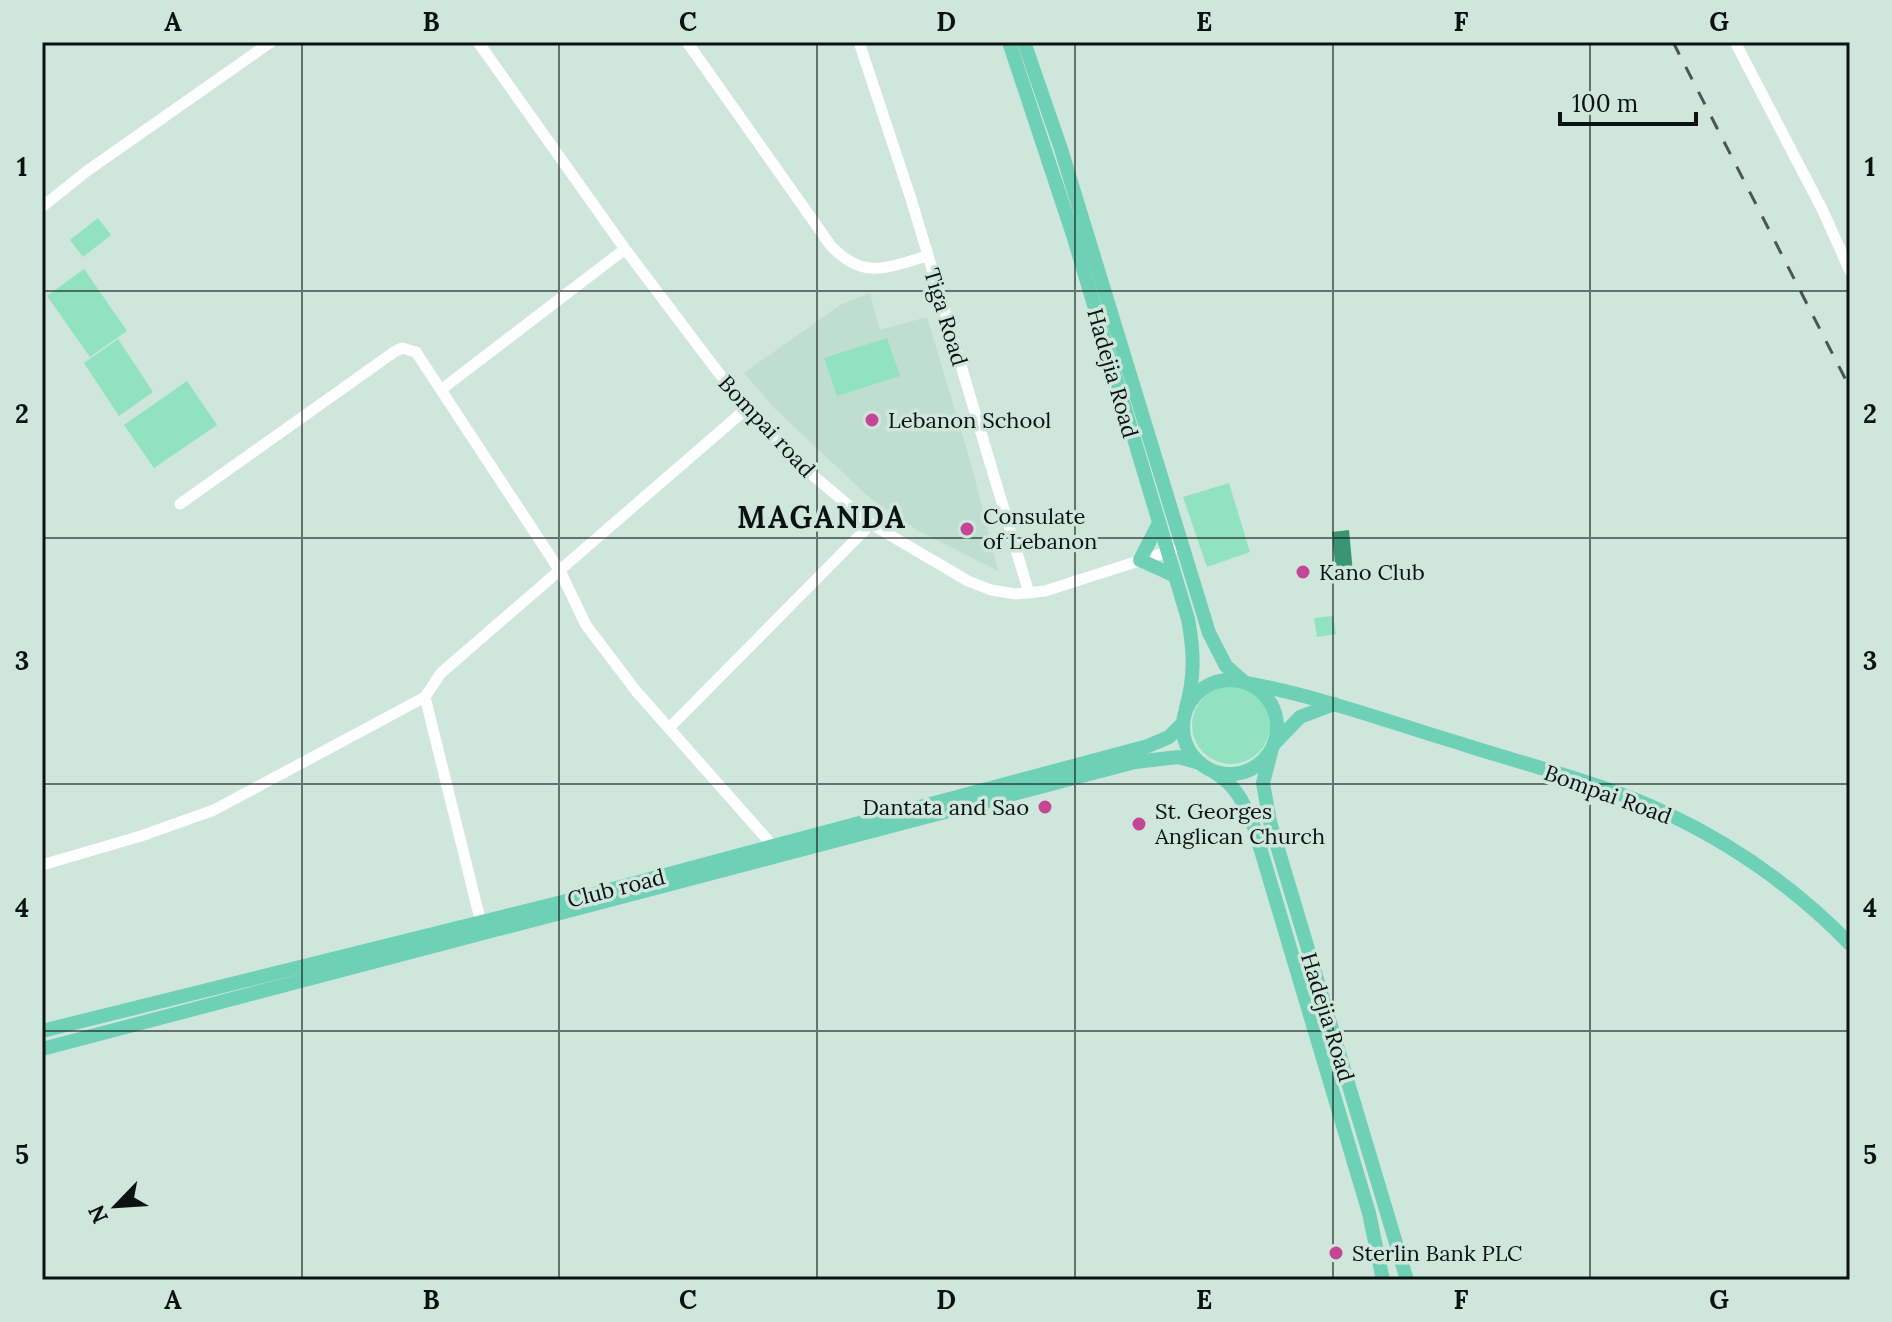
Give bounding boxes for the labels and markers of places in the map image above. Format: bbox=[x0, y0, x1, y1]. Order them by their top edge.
place label: Lebanon School bbox=[888, 406, 1051, 434]
marker: Lebanon School bbox=[863, 411, 881, 429]
place label: Consulate of Lebanon bbox=[983, 502, 1097, 555]
marker: Consulate of Lebanon bbox=[958, 520, 976, 538]
place label: Kano Club bbox=[1319, 558, 1425, 586]
marker: Kano Club bbox=[1294, 563, 1312, 581]
place label: Dantata and Sao bbox=[863, 793, 1029, 821]
place label: St. Georges Anglican Church bbox=[1154, 797, 1325, 850]
marker: Dantata and Sao bbox=[1036, 798, 1054, 816]
marker: St. Georges Anglican Church bbox=[1130, 815, 1148, 833]
place label: Sterlin Bank PLC bbox=[1352, 1239, 1522, 1267]
marker: Sterlin Bank PLC bbox=[1327, 1244, 1345, 1262]

